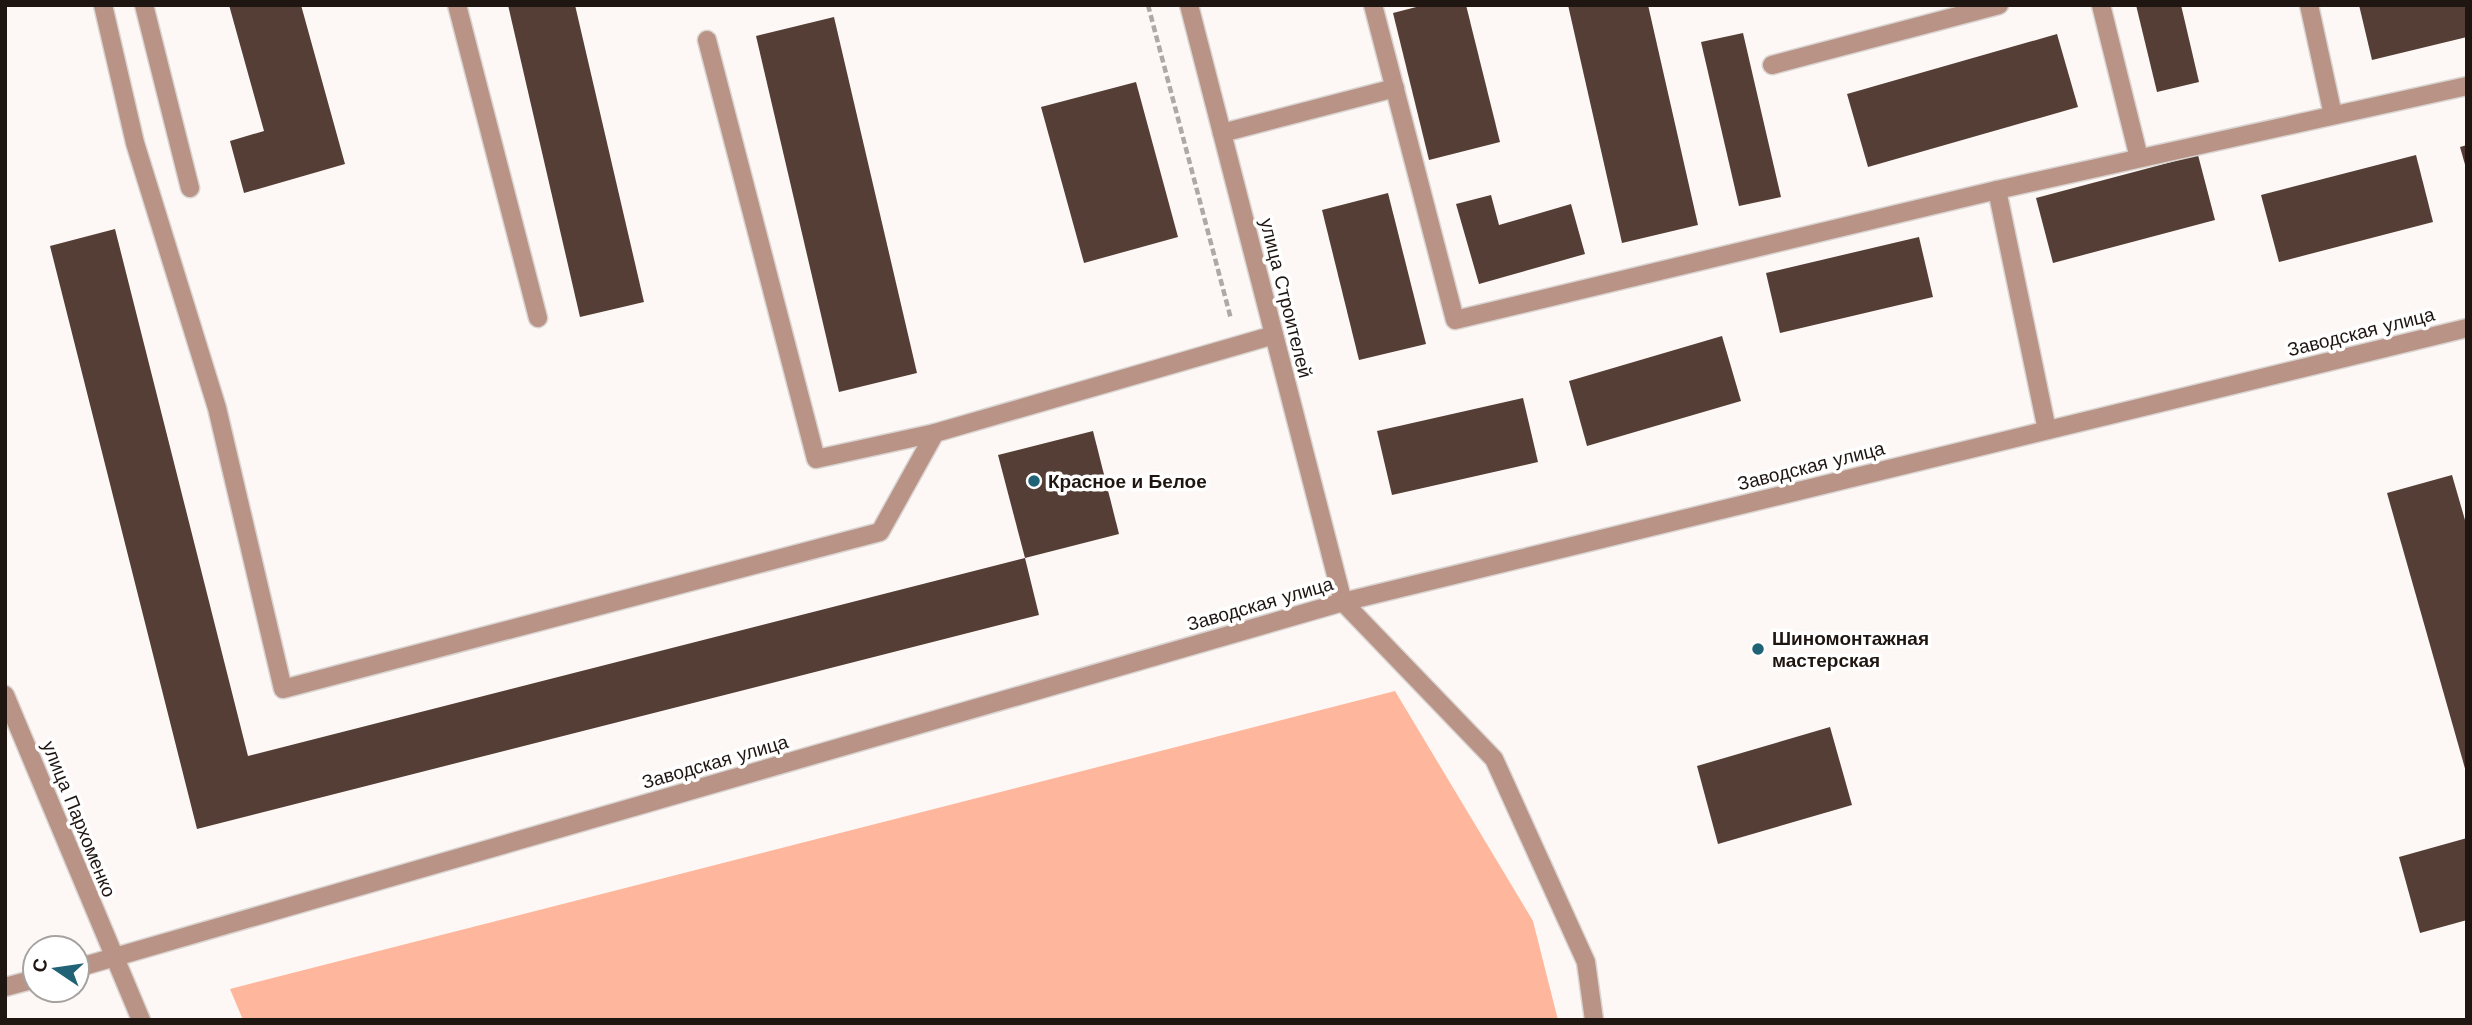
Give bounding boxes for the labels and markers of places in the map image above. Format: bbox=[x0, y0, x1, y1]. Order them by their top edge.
place label: Красное и Белое bbox=[1048, 470, 1207, 493]
marker: Красное и Белое bbox=[1026, 473, 1042, 489]
place label: Шиномонтажная мастерская bbox=[1772, 627, 1929, 672]
marker: Шиномонтажная мастерская bbox=[1750, 641, 1766, 657]

